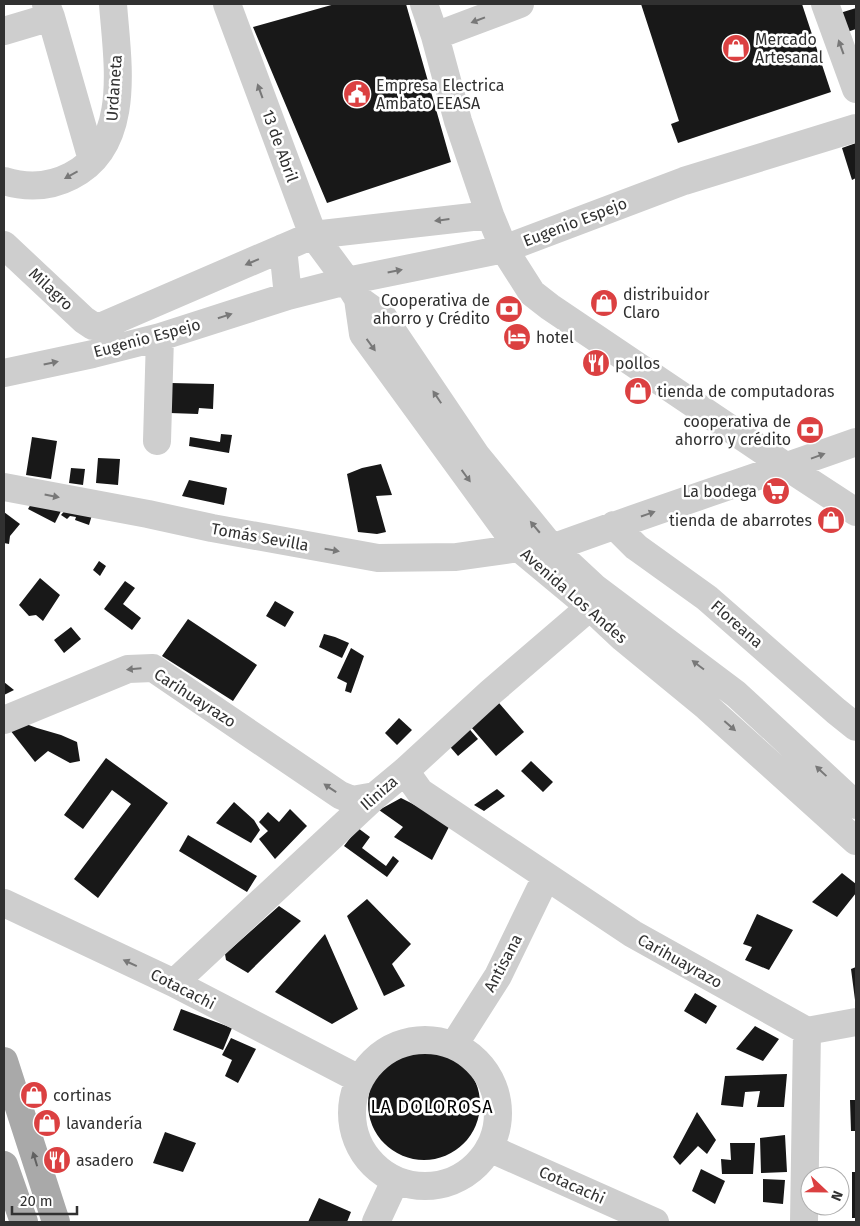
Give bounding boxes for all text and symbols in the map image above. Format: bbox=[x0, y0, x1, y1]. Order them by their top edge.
one-way arrow bbox=[470, 17, 485, 24]
place label: Mercado Artesanal bbox=[755, 30, 824, 67]
shop icon: Mercado Artesanal bbox=[721, 33, 751, 63]
one-way arrow bbox=[837, 39, 844, 54]
street label: Urdaneta bbox=[102, 54, 126, 122]
place label: Empresa Electrica Ambato EEASA bbox=[376, 76, 504, 113]
public building icon: Empresa Electrica Ambato EEASA bbox=[342, 79, 372, 109]
one-way arrow bbox=[256, 83, 264, 98]
street label: 13 de Abril bbox=[258, 107, 302, 185]
one-way arrow bbox=[64, 171, 78, 179]
street label: Eugenio Espejo bbox=[520, 193, 630, 251]
one-way arrow bbox=[433, 216, 449, 224]
one-way arrow bbox=[245, 258, 259, 266]
street label: Milagro bbox=[25, 264, 77, 314]
one-way arrow bbox=[387, 267, 402, 275]
place label: distribuidor Claro bbox=[623, 285, 710, 322]
shop icon: distribuidor Claro bbox=[589, 288, 619, 318]
place label: Cooperativa de ahorro y Crédito bbox=[373, 291, 490, 328]
bank icon: Cooperativa de ahorro y Crédito bbox=[494, 294, 524, 324]
one-way arrow bbox=[218, 312, 233, 320]
street label: Eugenio Espejo bbox=[91, 315, 203, 361]
hotel icon: hotel bbox=[502, 322, 532, 352]
place label: hotel bbox=[536, 328, 574, 347]
one-way arrow bbox=[366, 338, 376, 352]
restaurant icon: pollos bbox=[581, 348, 611, 378]
place label: pollos bbox=[615, 354, 660, 373]
one-way arrow bbox=[44, 359, 59, 367]
shop icon: tienda de computadoras bbox=[623, 376, 653, 406]
place label: tienda de computadoras bbox=[657, 382, 835, 401]
one-way arrow bbox=[432, 390, 441, 404]
place label: cooperativa de ahorro y crédito bbox=[675, 412, 791, 449]
bank icon: cooperativa de ahorro y crédito bbox=[795, 415, 825, 445]
one-way arrow bbox=[811, 452, 826, 460]
one-way arrow bbox=[461, 469, 471, 483]
supermarket icon: La bodega bbox=[761, 476, 791, 506]
place label: La bodega bbox=[682, 482, 757, 501]
one-way arrow bbox=[44, 492, 59, 500]
shop icon: tienda de abarrotes bbox=[816, 505, 846, 535]
one-way arrow bbox=[640, 510, 655, 517]
place label: tienda de abarrotes bbox=[669, 511, 812, 530]
street label: Tomás Sevilla bbox=[210, 519, 310, 555]
one-way arrow bbox=[529, 520, 540, 533]
street label: Avenida Los Andes bbox=[517, 545, 631, 647]
one-way arrow bbox=[324, 546, 340, 554]
street label: Floreana bbox=[707, 596, 767, 652]
one-way arrow bbox=[692, 660, 705, 671]
street label: Carihuayrazo bbox=[151, 664, 239, 732]
one-way arrow bbox=[126, 665, 142, 673]
one-way arrow bbox=[723, 721, 736, 732]
one-way arrow bbox=[815, 765, 827, 777]
street label: Iliniza bbox=[356, 772, 402, 814]
one-way arrow bbox=[323, 783, 337, 793]
street label: Carihuayrazo bbox=[634, 930, 726, 992]
street label: Antisana bbox=[480, 931, 526, 995]
one-way arrow bbox=[122, 958, 137, 967]
street label: Cotacachi bbox=[147, 965, 219, 1013]
shop icon: cortinas bbox=[19, 1080, 49, 1110]
place label: cortinas bbox=[53, 1086, 112, 1105]
district label: LA DOLOROSA bbox=[371, 1096, 493, 1118]
shop icon: lavandería bbox=[32, 1108, 62, 1138]
place label: lavandería bbox=[66, 1114, 142, 1133]
restaurant icon: asadero bbox=[42, 1145, 72, 1175]
place label: asadero bbox=[76, 1151, 134, 1170]
one-way arrow bbox=[31, 1152, 38, 1167]
street label: Cotacachi bbox=[536, 1162, 608, 1208]
north arrow bbox=[800, 1166, 850, 1216]
scale bar bbox=[12, 1184, 78, 1216]
text: N bbox=[827, 1188, 846, 1203]
text: 20 m bbox=[20, 1192, 53, 1210]

